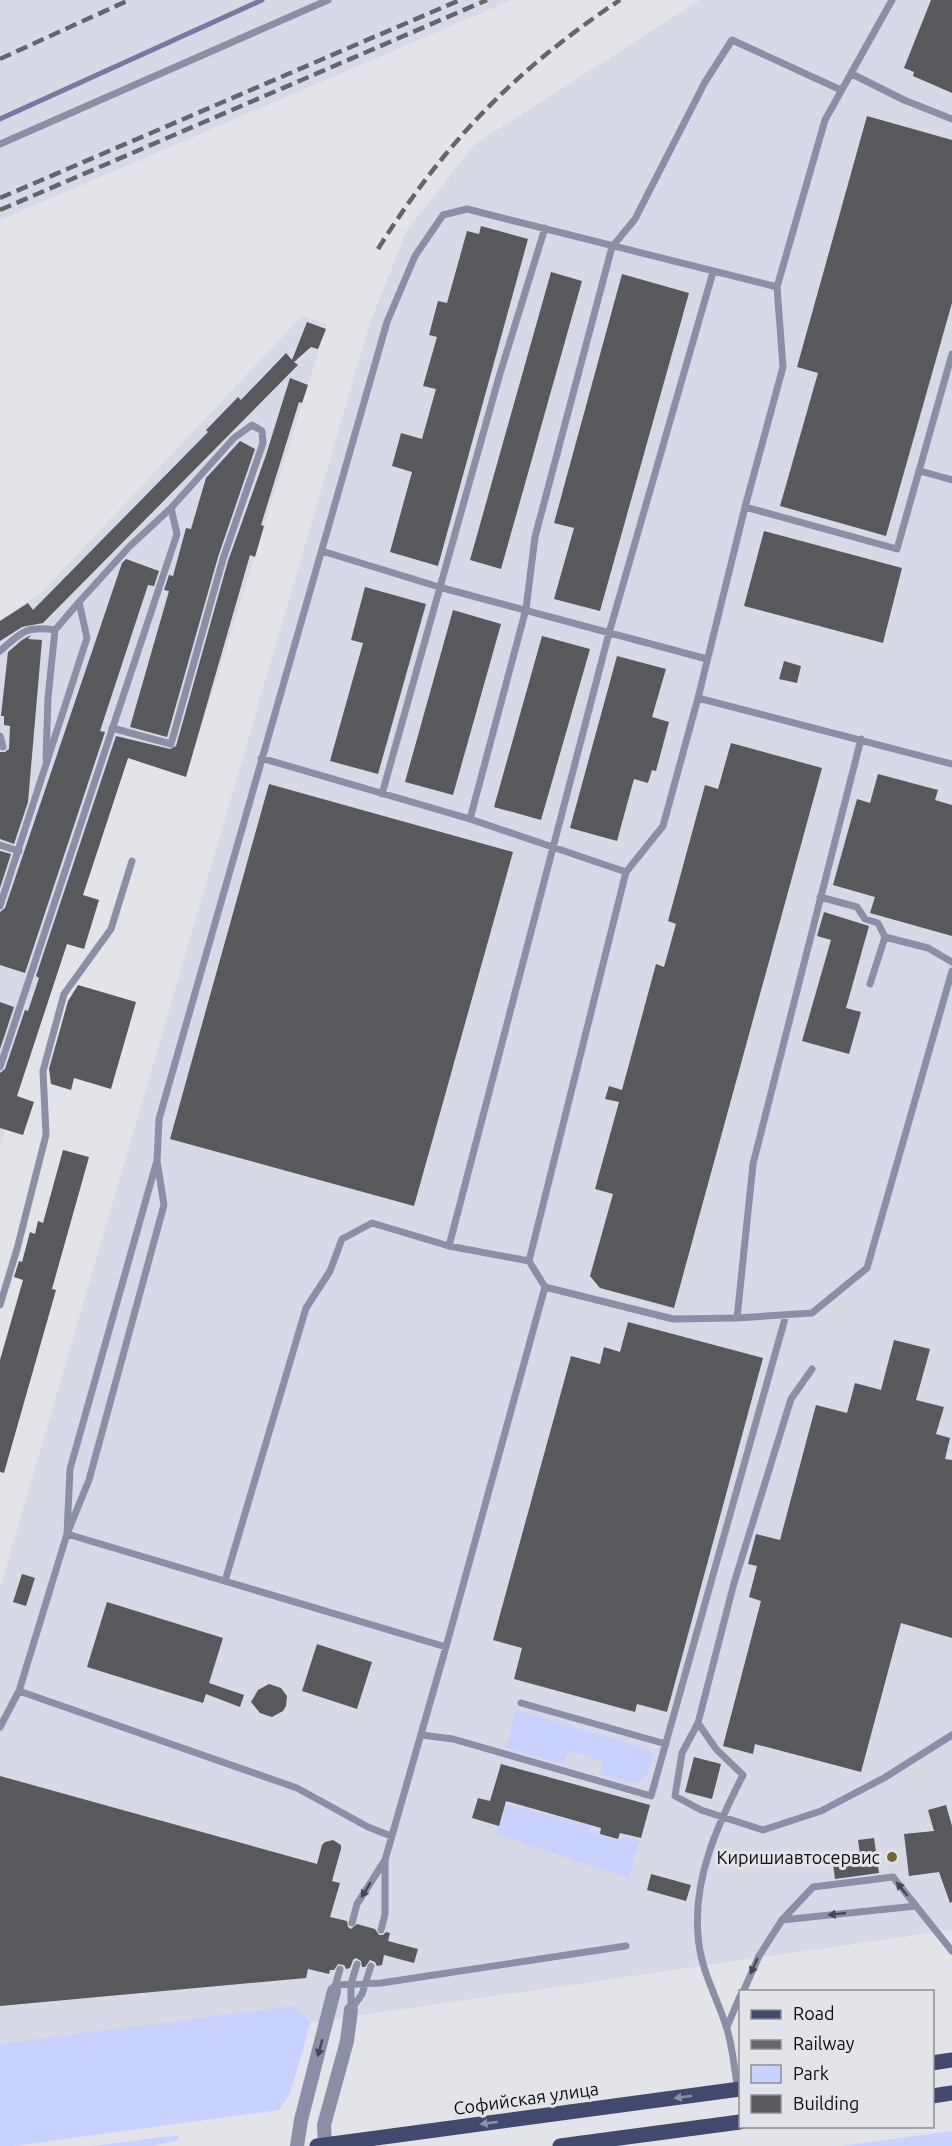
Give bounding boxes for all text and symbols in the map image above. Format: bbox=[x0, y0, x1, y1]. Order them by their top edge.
place label: Киришиавтосервис bbox=[716, 1847, 880, 1867]
marker: Киришиавтосервис bbox=[885, 1850, 899, 1864]
one-way arrow bbox=[896, 1881, 909, 1897]
one-way arrow bbox=[360, 1882, 371, 1898]
one-way arrow bbox=[827, 1909, 846, 1919]
one-way arrow bbox=[749, 1958, 759, 1976]
legend bbox=[739, 1990, 934, 2128]
text: Road bbox=[793, 2003, 835, 2023]
text: Railway bbox=[793, 2033, 855, 2053]
one-way arrow bbox=[315, 2039, 325, 2057]
text: Park bbox=[793, 2063, 829, 2083]
street label: Софийская улица bbox=[452, 2078, 600, 2118]
one-way arrow bbox=[673, 2092, 692, 2101]
text: Building bbox=[793, 2093, 859, 2113]
one-way arrow bbox=[480, 2118, 499, 2127]

